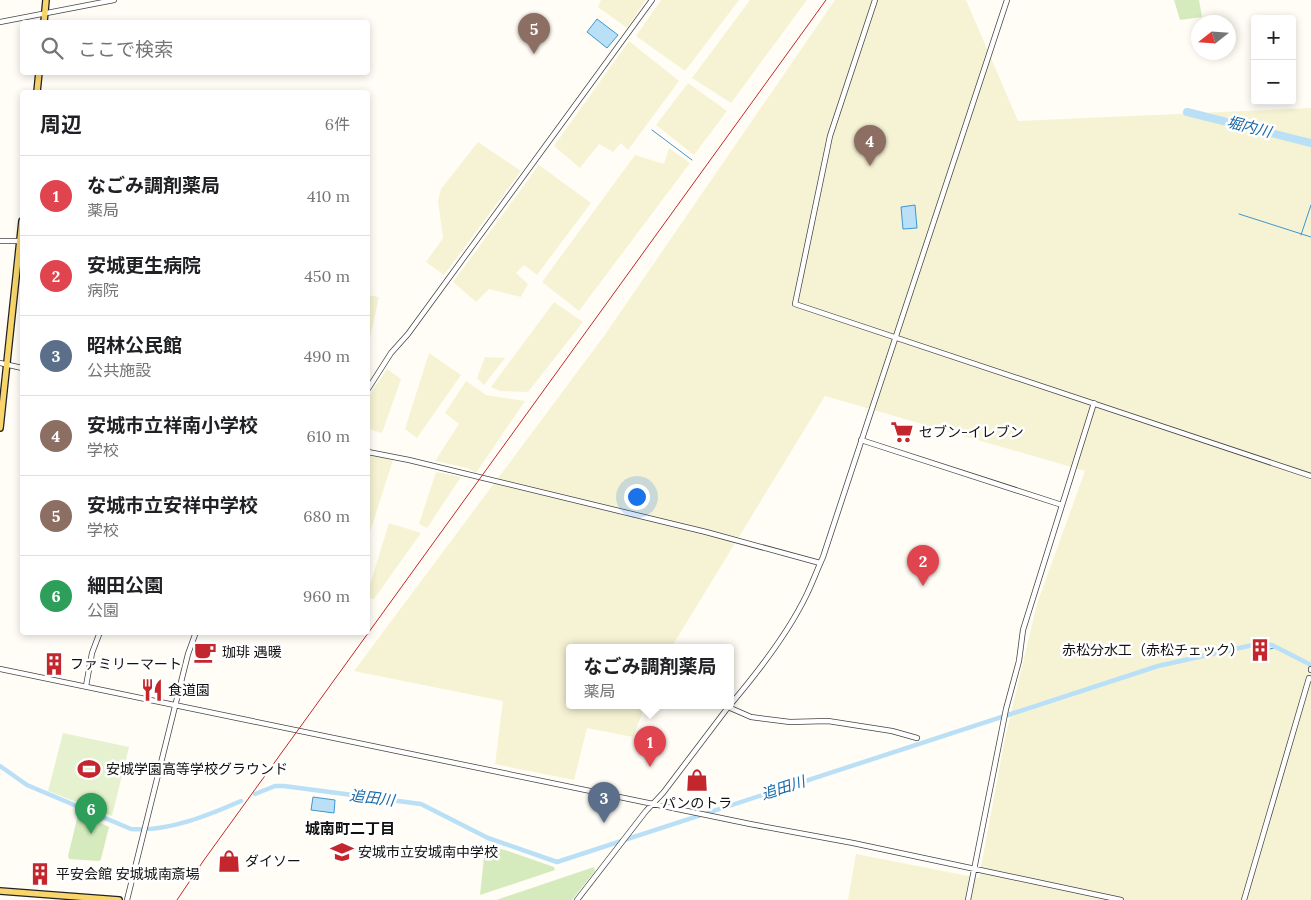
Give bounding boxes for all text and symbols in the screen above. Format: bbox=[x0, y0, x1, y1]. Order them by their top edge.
pin: 5 bbox=[518, 13, 550, 54]
north arrow bbox=[1191, 15, 1236, 60]
map controls bbox=[1251, 15, 1296, 105]
button: + bbox=[1251, 15, 1296, 60]
search box bbox=[20, 20, 370, 75]
icon: search bbox=[38, 34, 66, 62]
text: ここで検索 bbox=[78, 37, 173, 61]
button: − bbox=[1251, 60, 1296, 105]
text: 周辺 bbox=[40, 111, 82, 138]
water label: 堀内川 bbox=[1225, 112, 1275, 142]
text: 6件 bbox=[325, 114, 350, 134]
pin: 4 bbox=[854, 125, 886, 166]
text: なごみ調剤薬局 bbox=[87, 173, 220, 197]
text: 1 bbox=[53, 186, 59, 206]
text: 410 m bbox=[307, 186, 350, 206]
text: 薬局 bbox=[87, 200, 119, 220]
text: 安城更生病院 bbox=[87, 253, 201, 277]
text: 2 bbox=[52, 266, 60, 286]
text: 450 m bbox=[304, 266, 350, 286]
text: 病院 bbox=[87, 280, 119, 300]
text: 昭林公民館 bbox=[87, 333, 182, 357]
text: 3 bbox=[52, 346, 60, 366]
text: 490 m bbox=[304, 346, 350, 366]
text: 公共施設 bbox=[87, 360, 151, 380]
text: 安城市立祥南小学校 bbox=[87, 413, 258, 437]
supermarket icon: セブン-イレブン bbox=[889, 419, 915, 445]
place label: セブン-イレブン bbox=[919, 423, 1024, 441]
text: 4 bbox=[52, 426, 60, 446]
text: 610 m bbox=[306, 426, 350, 446]
text: 学校 bbox=[87, 440, 119, 460]
your location bbox=[624, 484, 650, 510]
text: 安城市立安祥中学校 bbox=[87, 493, 258, 517]
text: 5 bbox=[52, 506, 60, 526]
text: 680 m bbox=[303, 506, 350, 526]
text: 学校 bbox=[87, 520, 119, 540]
pin: 2 bbox=[907, 545, 939, 586]
text: 細田公園 bbox=[87, 573, 163, 597]
text: 6 bbox=[51, 586, 61, 606]
text: 960 m bbox=[303, 586, 350, 606]
text: 公園 bbox=[87, 600, 119, 620]
building icon: 赤松分水工（赤松チェック） bbox=[1247, 637, 1273, 663]
cafe icon: 珈琲 遇暖 bbox=[192, 639, 218, 665]
place label: 赤松分水工（赤松チェック） bbox=[1062, 641, 1244, 659]
place label: 珈琲 遇暖 bbox=[222, 643, 282, 661]
popup bbox=[566, 644, 734, 709]
building icon: ファミリーマート bbox=[41, 651, 67, 677]
text: なごみ調剤薬局 bbox=[583, 654, 717, 678]
place label: ファミリーマート bbox=[70, 655, 182, 673]
restaurant icon: 食道園 bbox=[139, 677, 165, 703]
place label: 食道園 bbox=[168, 681, 210, 699]
text: 薬局 bbox=[583, 681, 616, 701]
pin: 1 bbox=[634, 726, 666, 767]
sports icon: 安城学園高等学校グラウンド bbox=[76, 756, 102, 782]
place label: 安城学園高等学校グラウンド bbox=[106, 760, 288, 778]
shop icon: パンのトラ bbox=[684, 767, 710, 793]
water label: 追田川 bbox=[759, 771, 809, 804]
pin: 3 bbox=[588, 782, 620, 823]
water label: 追田川 bbox=[349, 785, 398, 810]
pin: 6 bbox=[75, 793, 107, 834]
place label: パンのトラ bbox=[662, 794, 732, 812]
district label: 城南町二丁目 bbox=[305, 819, 395, 838]
school or university icon: 安城市立安城南中学校 bbox=[329, 839, 355, 865]
place label: 安城市立安城南中学校 bbox=[358, 843, 498, 861]
shop icon: ダイソー bbox=[216, 848, 242, 874]
place label: ダイソー bbox=[245, 852, 301, 870]
building icon: 平安会館 安城城南斎場 bbox=[27, 861, 53, 887]
place label: 平安会館 安城城南斎場 bbox=[56, 865, 200, 883]

